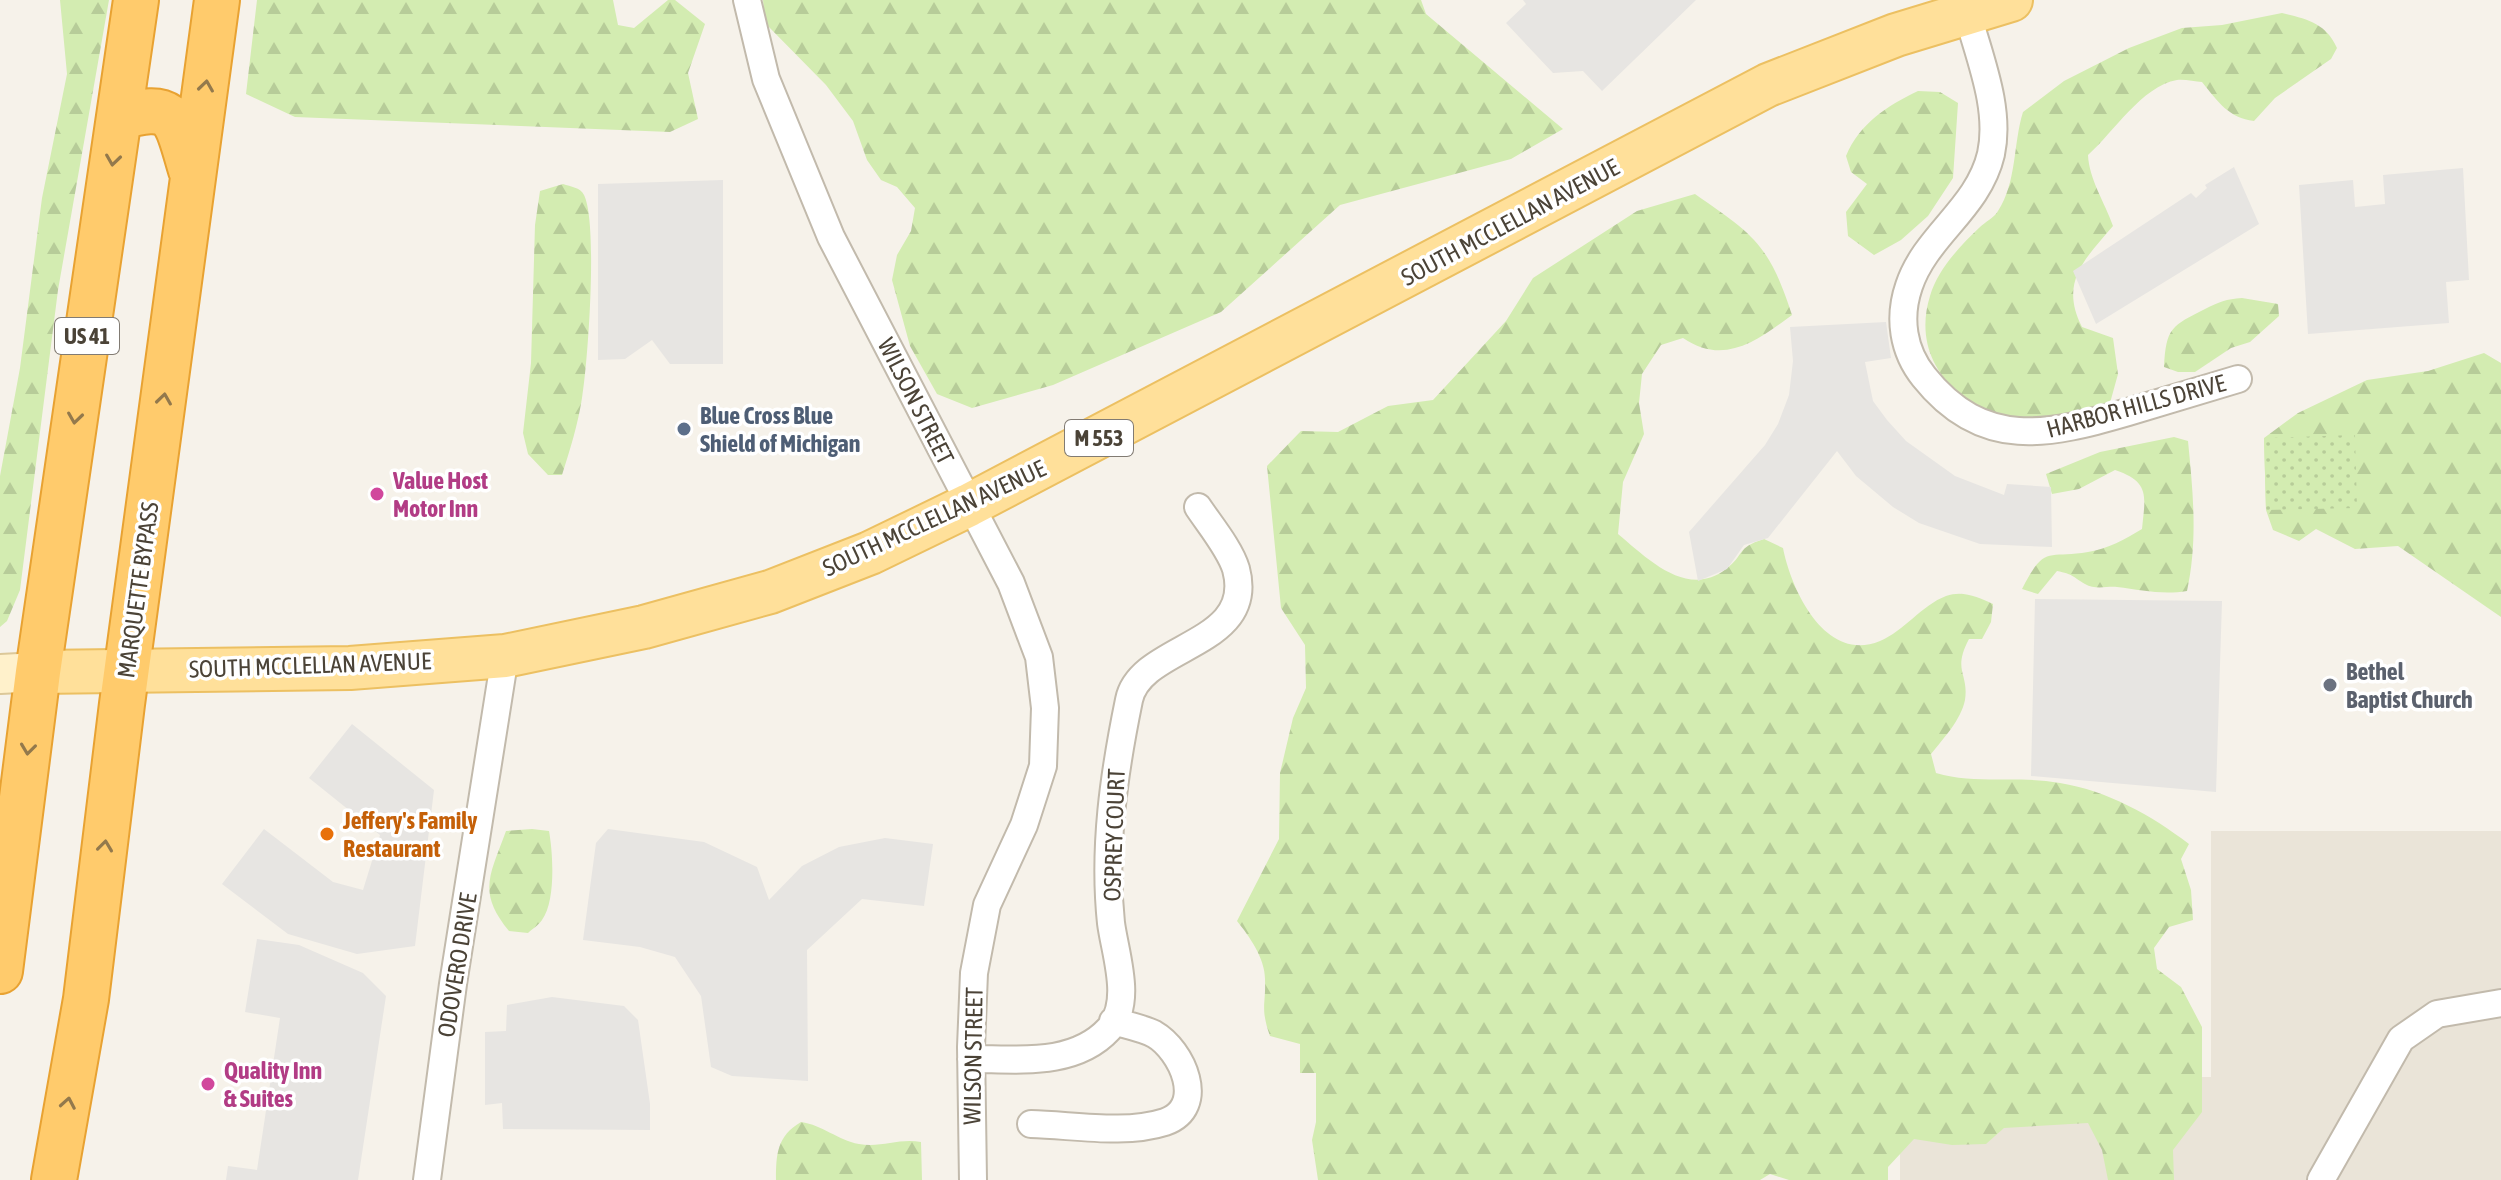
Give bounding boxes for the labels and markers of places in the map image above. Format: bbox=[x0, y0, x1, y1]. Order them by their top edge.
place label: Blue Cross Blue Shield of Michigan bbox=[700, 402, 860, 457]
marker: Blue Cross Blue Shield of Michigan bbox=[675, 420, 693, 438]
place label: Value Host Motor Inn bbox=[392, 467, 488, 522]
marker: Value Host Motor Inn bbox=[368, 485, 386, 503]
place label: Bethel Baptist Church bbox=[2346, 658, 2473, 713]
marker: Bethel Baptist Church bbox=[2321, 676, 2339, 694]
place label: Jeffery's Family Restaurant bbox=[342, 807, 477, 862]
marker: Jeffery's Family Restaurant bbox=[318, 825, 336, 843]
place label: Quality Inn & Suites bbox=[224, 1057, 322, 1112]
marker: Quality Inn & Suites bbox=[199, 1075, 217, 1093]

